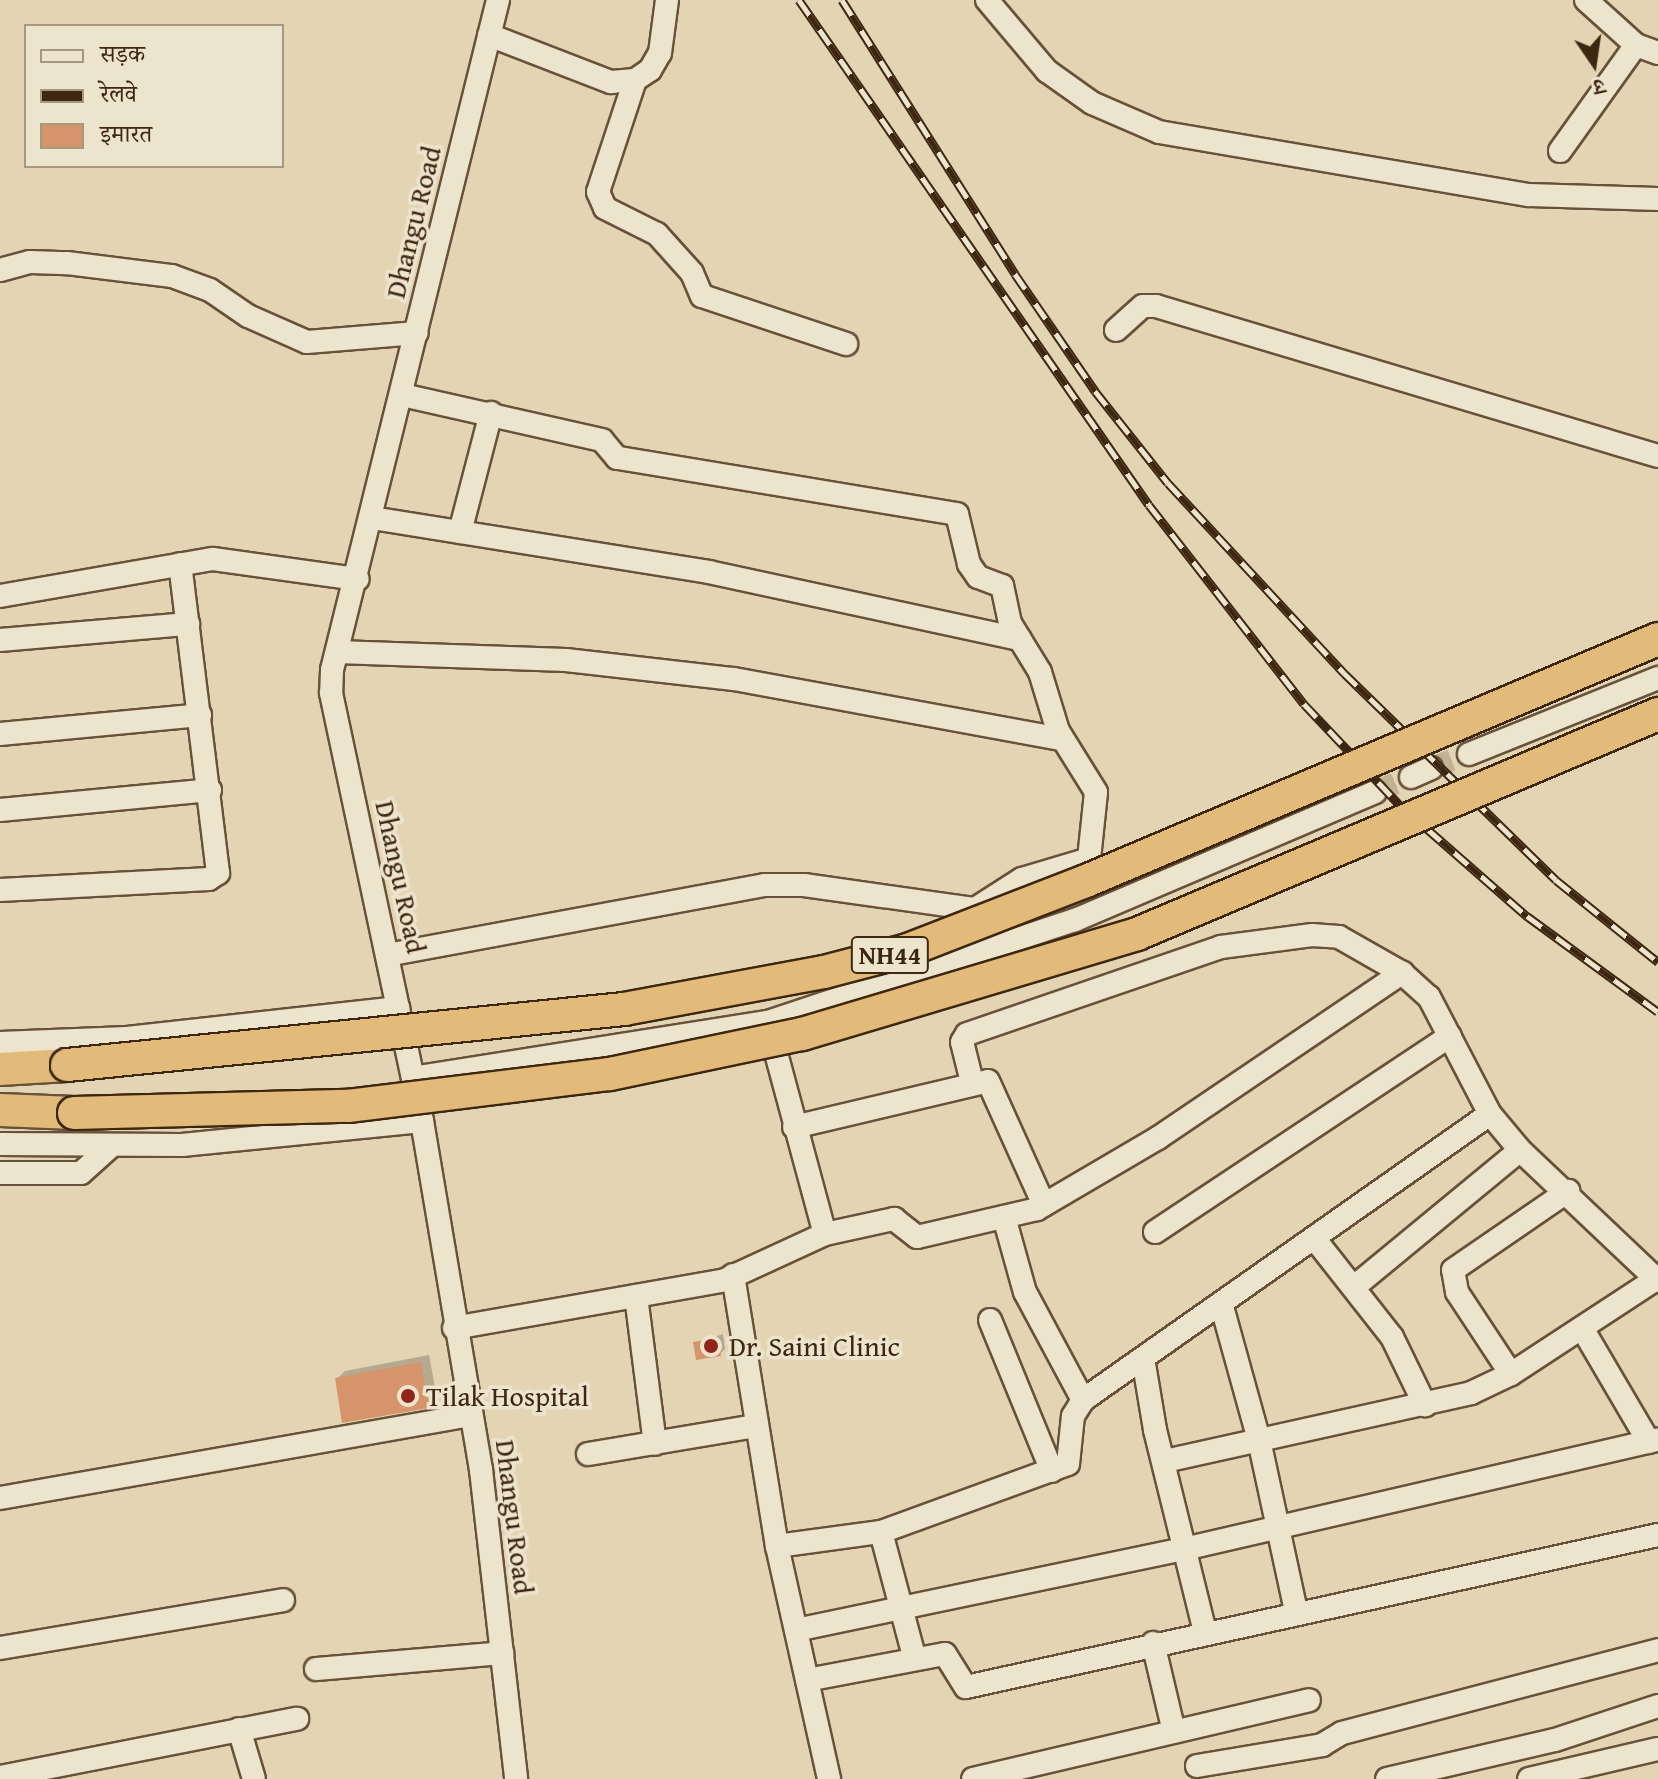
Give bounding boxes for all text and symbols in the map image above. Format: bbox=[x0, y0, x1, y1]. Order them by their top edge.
legend bbox=[24, 24, 284, 168]
north arrow bbox=[1554, 24, 1634, 104]
text: सड़क bbox=[100, 36, 145, 71]
text: उ bbox=[1590, 71, 1608, 104]
text: रेलवे bbox=[100, 76, 137, 111]
text: इमारत bbox=[100, 116, 152, 151]
street label: Dhangu Road bbox=[378, 142, 448, 302]
street label: Dhangu Road bbox=[368, 797, 434, 957]
road number: NH44 bbox=[850, 933, 930, 977]
place label: Dr. Saini Clinic bbox=[729, 1329, 900, 1363]
marker: Dr. Saini Clinic bbox=[700, 1335, 722, 1357]
place label: Tilak Hospital bbox=[426, 1379, 589, 1413]
marker: Tilak Hospital bbox=[397, 1385, 419, 1407]
street label: Dhangu Road bbox=[489, 1438, 541, 1596]

